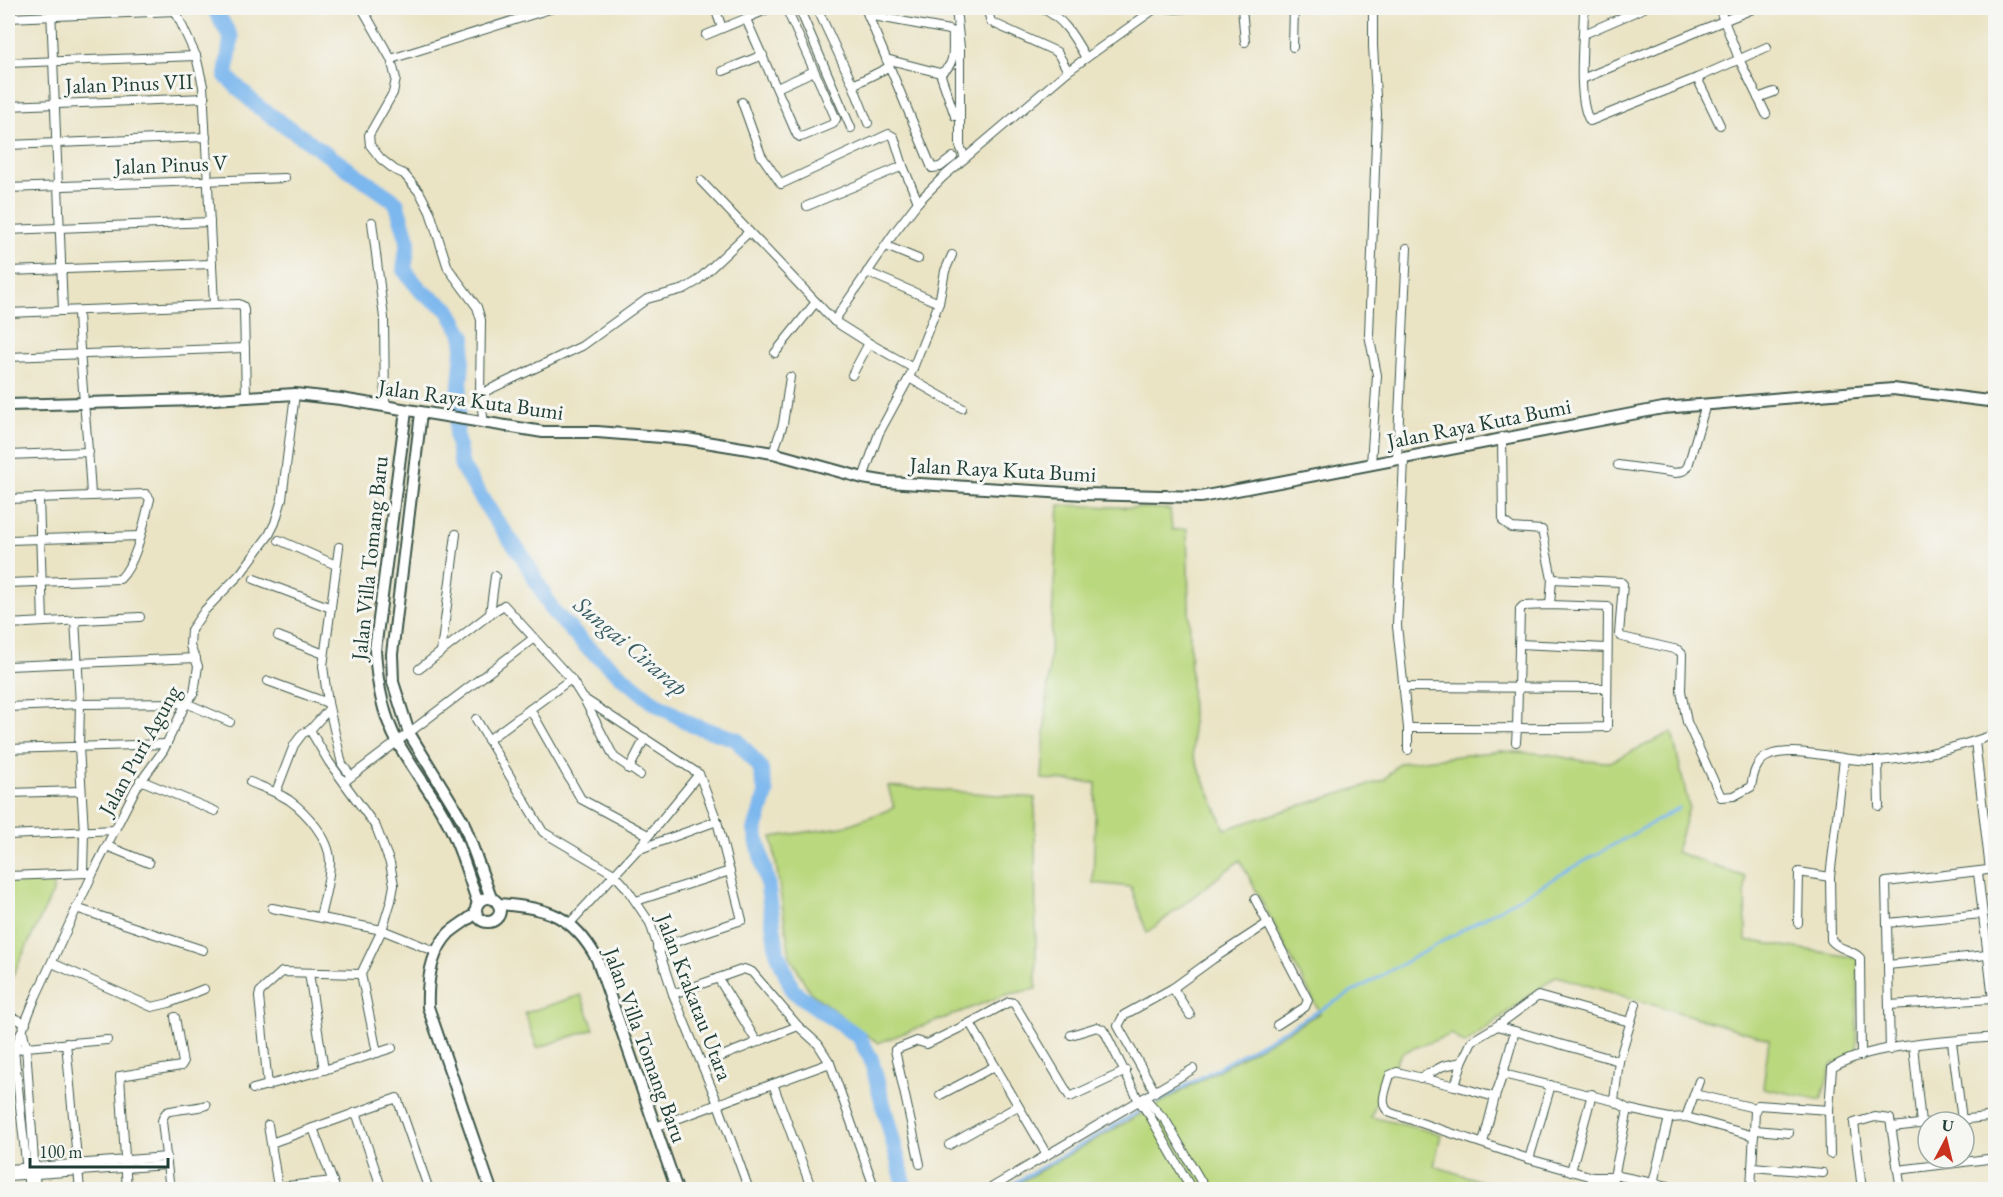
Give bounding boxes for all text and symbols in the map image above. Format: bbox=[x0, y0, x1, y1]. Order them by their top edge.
street label: Jalan Pinus VII bbox=[62, 67, 194, 100]
street label: Jalan Pinus V bbox=[112, 148, 228, 181]
street label: Jalan Raya Kuta Bumi bbox=[374, 372, 565, 427]
street label: Jalan Raya Kuta Bumi bbox=[1383, 391, 1574, 456]
street label: Jalan Raya Kuta Bumi bbox=[907, 450, 1097, 489]
street label: Jalan Villa Tomang Baru bbox=[344, 454, 395, 664]
water label: Sungai Cirarap bbox=[567, 588, 695, 703]
street label: Jalan Puri Agung bbox=[91, 680, 187, 822]
street label: Jalan Krakatau Utara bbox=[649, 908, 740, 1085]
street label: Jalan Villa Tomang Baru bbox=[596, 942, 694, 1147]
north arrow bbox=[1916, 1110, 1976, 1170]
text: U bbox=[1941, 1114, 1955, 1137]
scale bar bbox=[30, 1131, 168, 1169]
text: 100 m bbox=[39, 1140, 83, 1163]

